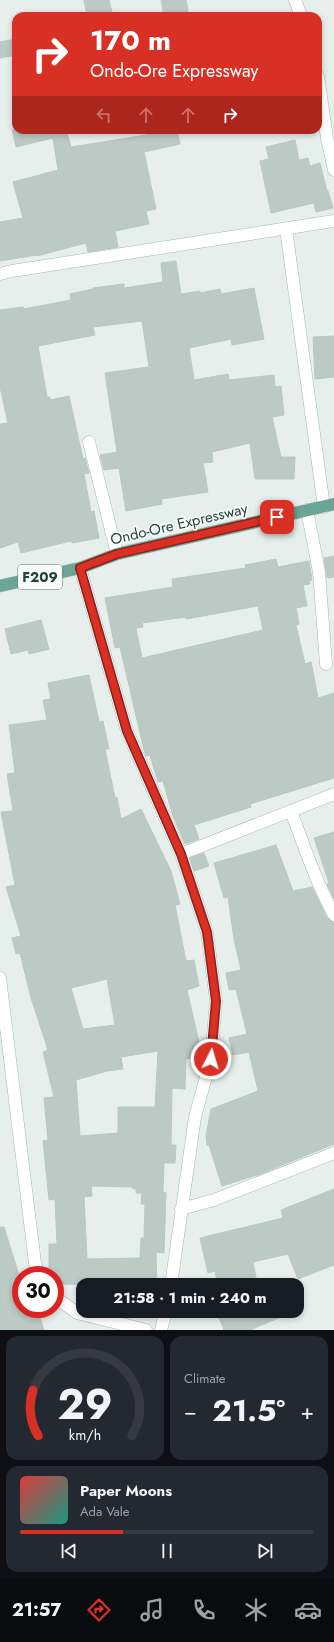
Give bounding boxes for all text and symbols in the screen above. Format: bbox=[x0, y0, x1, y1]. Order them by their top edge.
text: 170 m bbox=[90, 20, 171, 61]
icon: right bbox=[24, 28, 76, 80]
text: Ondo-Ore Expressway bbox=[90, 58, 258, 84]
icon: left bbox=[93, 104, 115, 126]
icon: ahead bbox=[135, 104, 157, 126]
icon: ahead bbox=[177, 104, 199, 126]
icon: right bbox=[219, 104, 241, 126]
street label: Ondo-Ore Expressway bbox=[108, 497, 250, 550]
pin bbox=[260, 500, 294, 534]
icon: arrive bbox=[266, 506, 288, 528]
road number: F209 bbox=[18, 565, 62, 589]
position arrow bbox=[190, 1038, 232, 1080]
speed limit sign: 30 bbox=[12, 1266, 64, 1318]
text: 21:58 · 1 min · 240 m bbox=[113, 1287, 267, 1309]
text: Climate bbox=[184, 1369, 225, 1388]
text: 29 bbox=[57, 1374, 113, 1435]
text: 21.5° bbox=[212, 1389, 285, 1432]
text: − bbox=[184, 1395, 197, 1427]
text: + bbox=[300, 1395, 314, 1427]
text: km/h bbox=[69, 1425, 101, 1445]
text: Paper Moons bbox=[80, 1480, 172, 1502]
text: Ada Vale bbox=[80, 1502, 129, 1521]
icon: previous bbox=[58, 1540, 80, 1562]
icon: pause bbox=[156, 1540, 178, 1562]
icon: next bbox=[254, 1540, 276, 1562]
icon: directions bbox=[85, 1596, 113, 1624]
icon: music bbox=[138, 1596, 166, 1624]
icon: phone bbox=[190, 1596, 218, 1624]
icon: climate bbox=[242, 1596, 270, 1624]
icon: car bbox=[294, 1596, 322, 1624]
text: 21:57 bbox=[12, 1597, 61, 1623]

